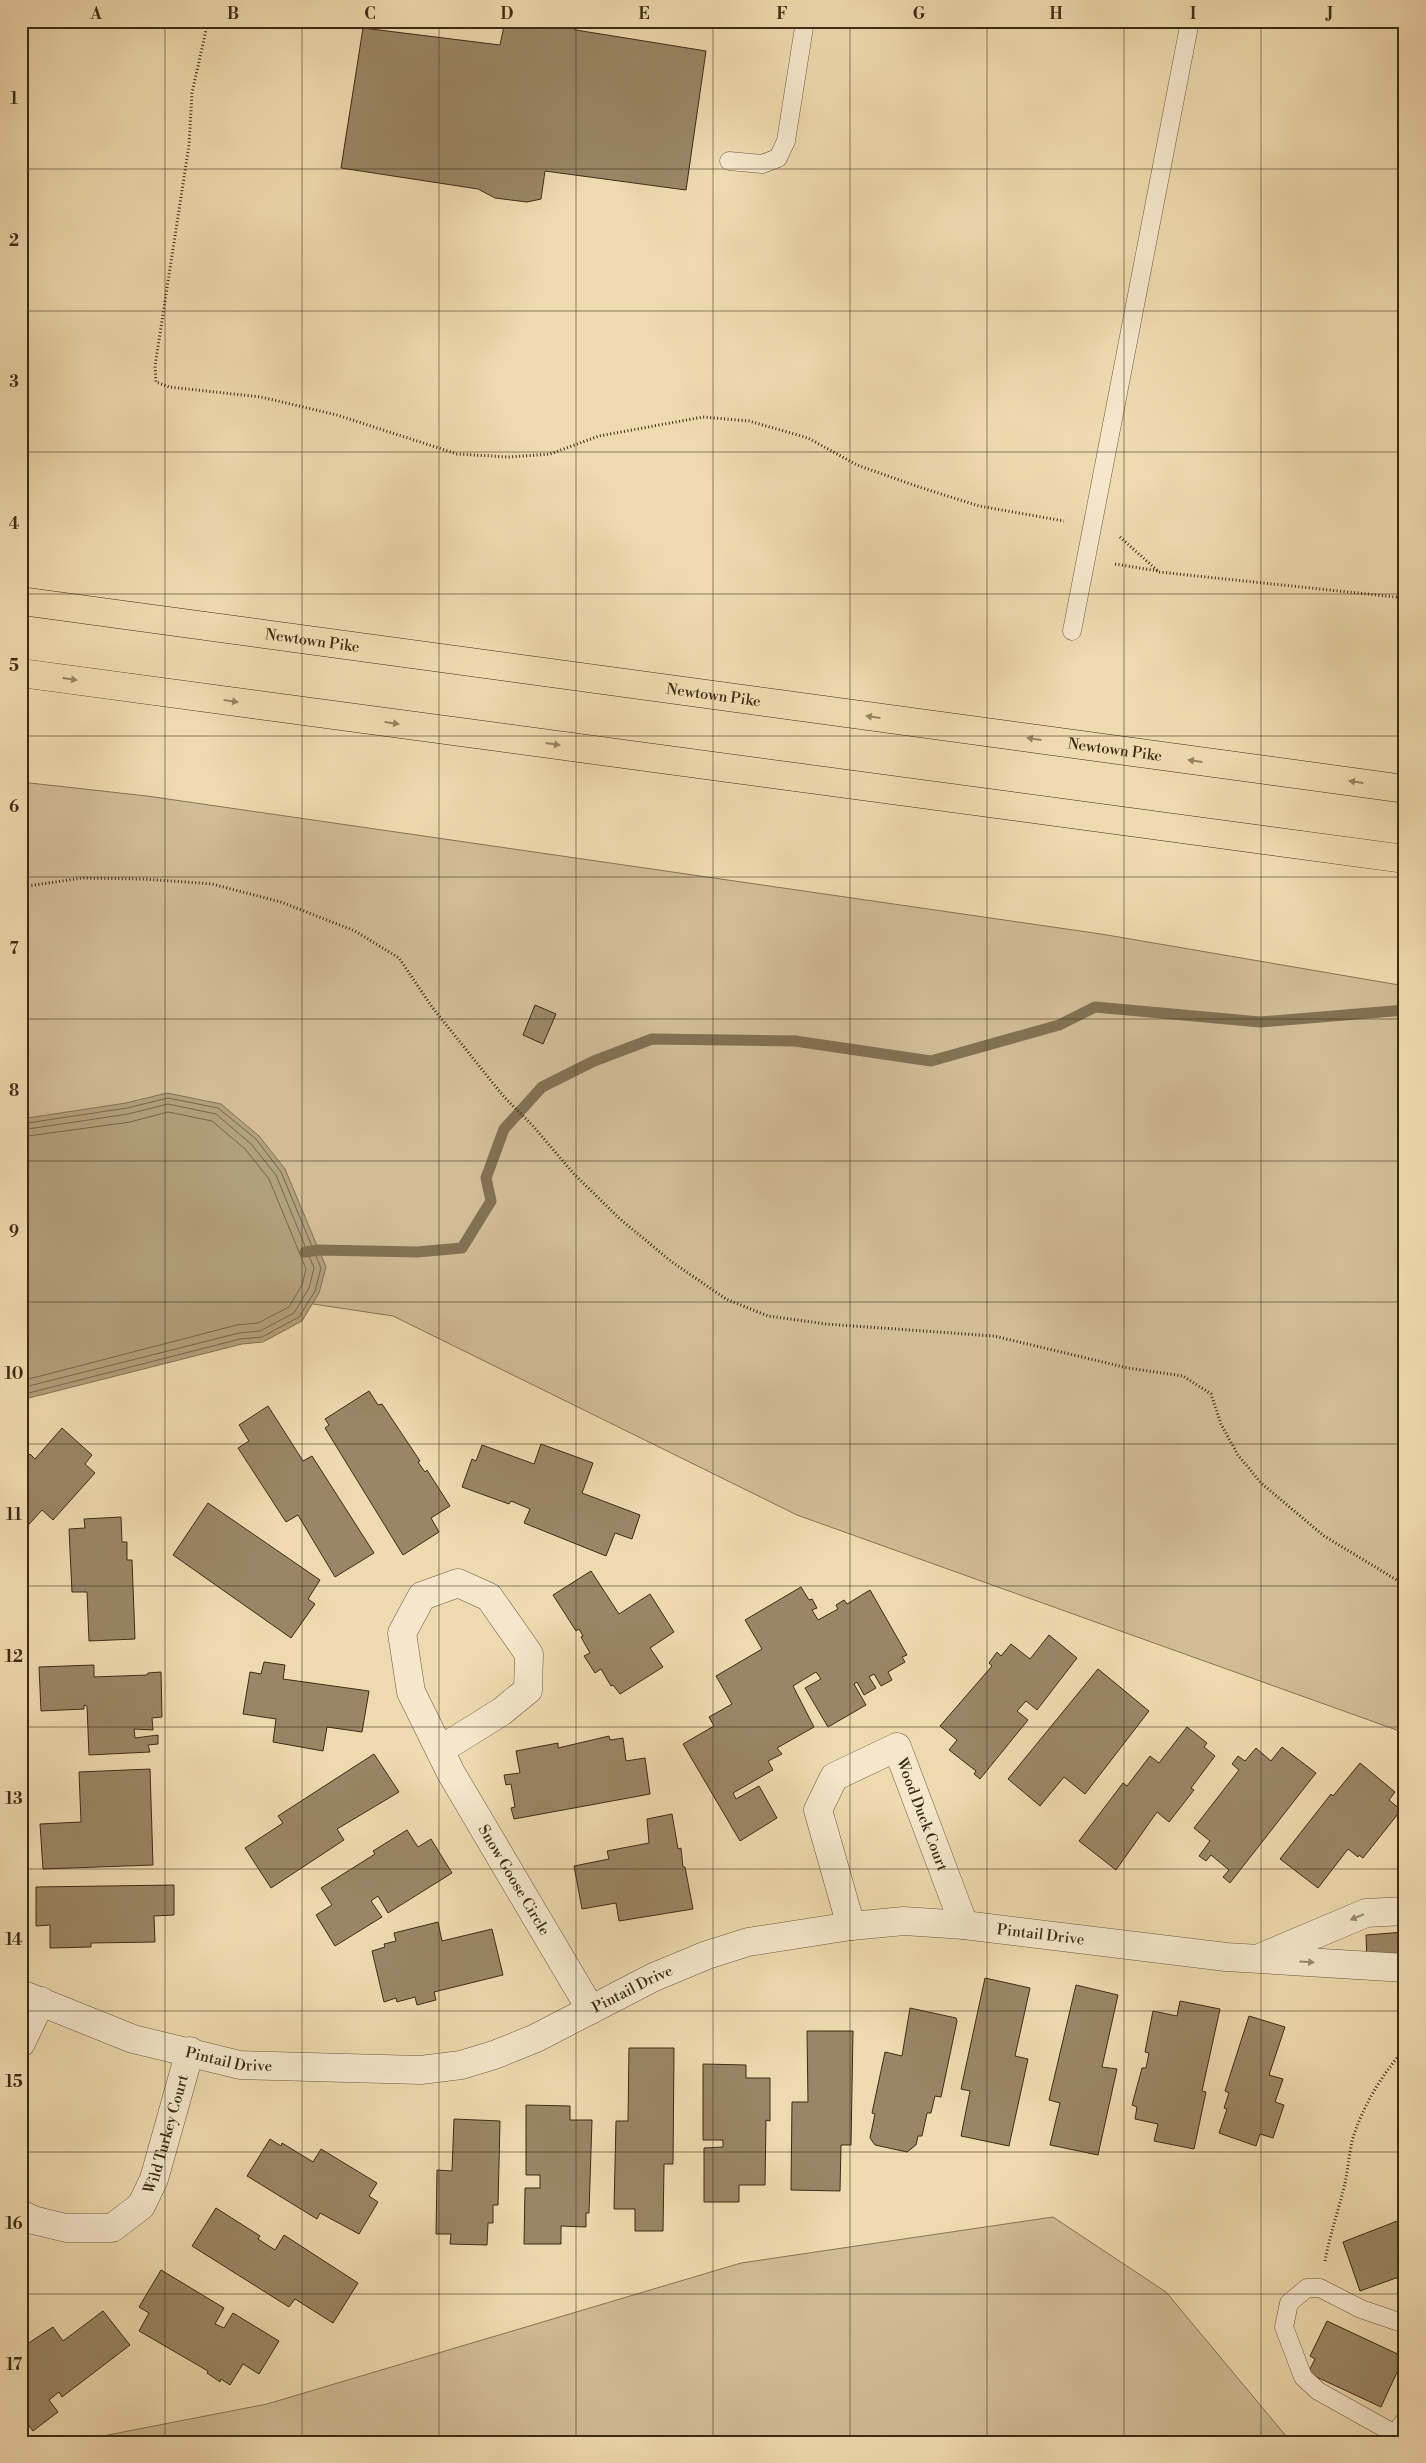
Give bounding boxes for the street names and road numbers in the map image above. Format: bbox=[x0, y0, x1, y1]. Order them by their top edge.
street label: Newtown Pike bbox=[264, 625, 361, 656]
street label: Newtown Pike bbox=[665, 679, 762, 711]
street label: Newtown Pike bbox=[1067, 734, 1163, 765]
street label: Wood Duck Court bbox=[892, 1754, 953, 1874]
street label: Snow Goose Circle bbox=[474, 1821, 554, 1939]
street label: Pintail Drive bbox=[996, 1920, 1085, 1949]
street label: Pintail Drive bbox=[588, 1961, 675, 2017]
street label: Pintail Drive bbox=[184, 2043, 272, 2076]
street label: Wild Turkey Court bbox=[138, 2072, 193, 2198]

